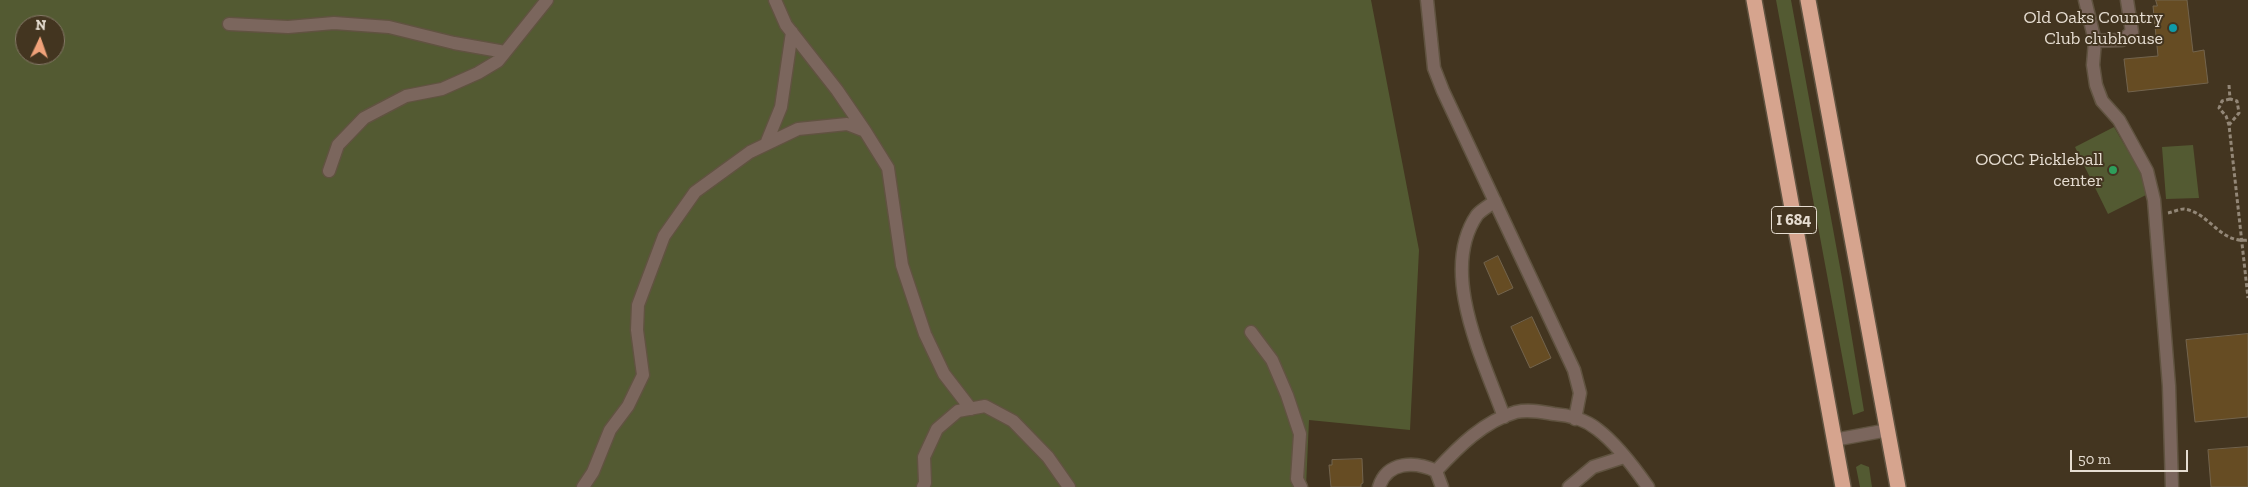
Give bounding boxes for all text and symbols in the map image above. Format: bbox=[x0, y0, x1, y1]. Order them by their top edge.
place label: Old Oaks Country Club clubhouse bbox=[2024, 7, 2163, 50]
north arrow bbox=[15, 15, 65, 65]
text: N bbox=[35, 17, 47, 34]
marker: Old Oaks Country Club clubhouse bbox=[2167, 22, 2179, 34]
place label: OOCC Pickleball center bbox=[1975, 149, 2103, 192]
marker: OOCC Pickleball center bbox=[2107, 164, 2119, 176]
road number: I 684 bbox=[1772, 206, 1816, 234]
scale bar bbox=[2073, 440, 2190, 472]
text: 50 m bbox=[2078, 450, 2111, 468]

